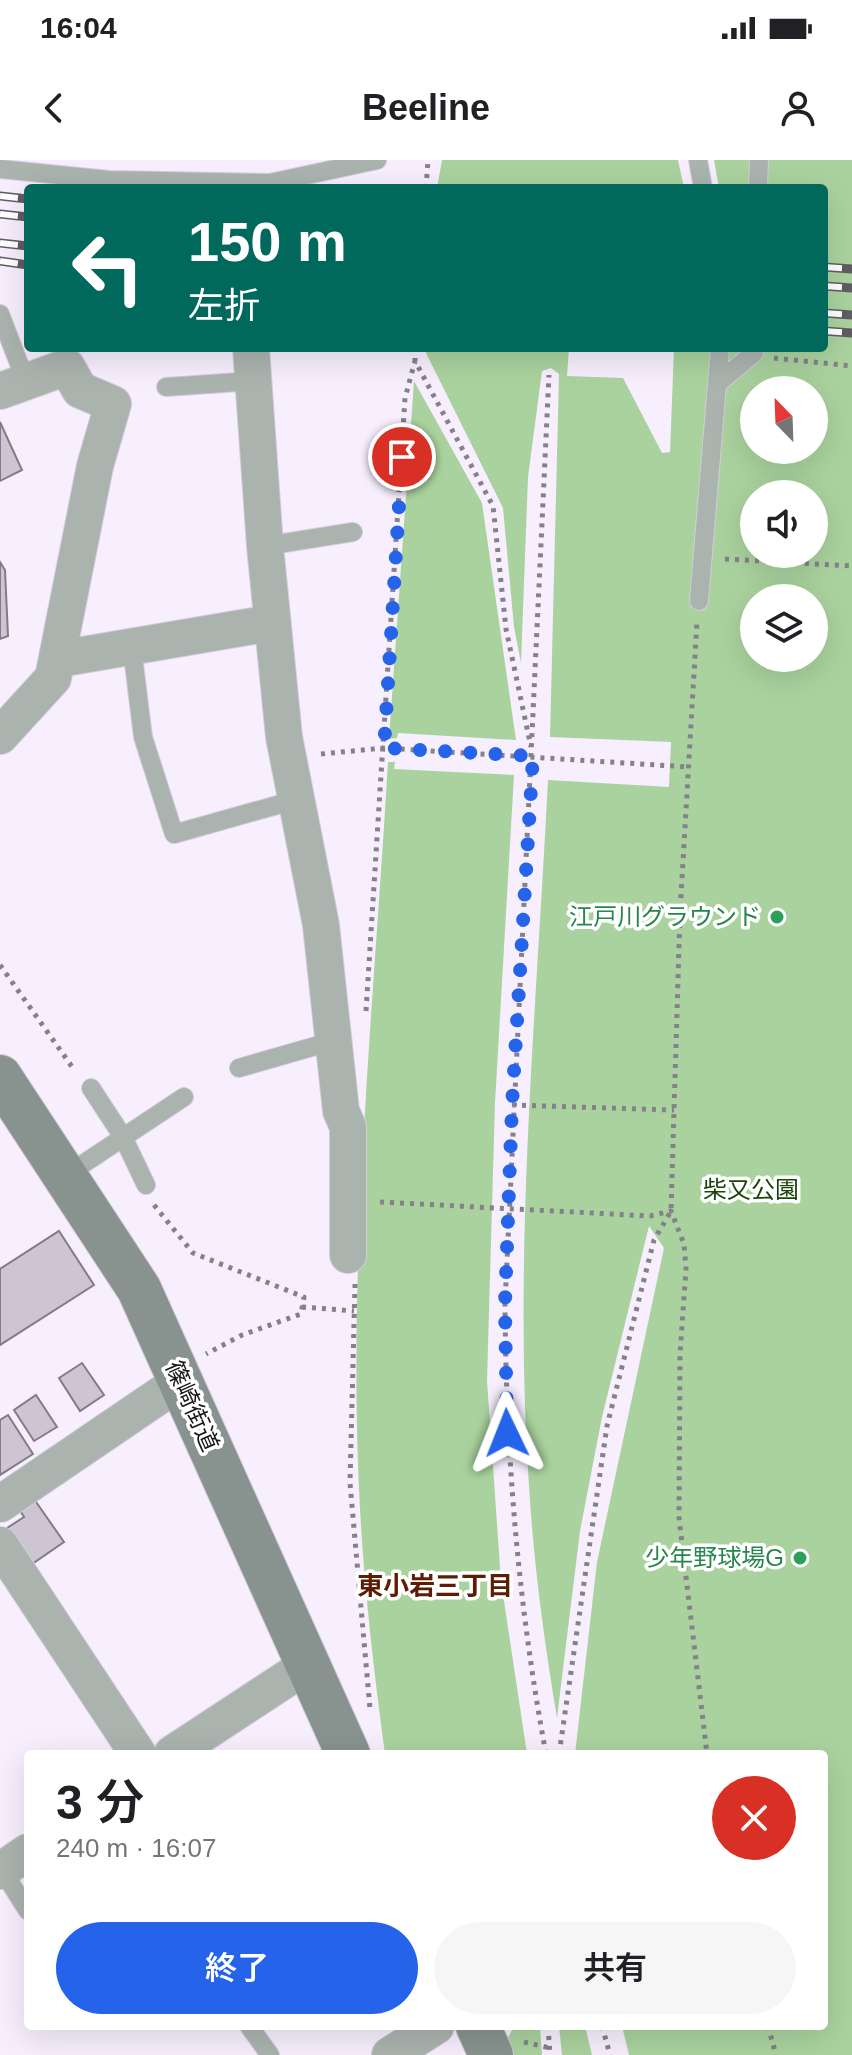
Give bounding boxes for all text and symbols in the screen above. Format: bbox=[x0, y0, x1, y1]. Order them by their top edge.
text: 16:04 bbox=[40, 11, 117, 44]
icon: back bbox=[32, 86, 76, 130]
icon: person bbox=[776, 86, 820, 130]
text: Beeline bbox=[362, 87, 490, 128]
text: 150 m bbox=[188, 210, 347, 273]
icon: left bbox=[56, 216, 160, 320]
text: 左折 bbox=[188, 285, 260, 326]
north arrow bbox=[740, 376, 828, 464]
map controls bbox=[740, 376, 828, 672]
pin bbox=[368, 423, 436, 491]
icon: arrive bbox=[380, 435, 424, 479]
button: sound bbox=[740, 480, 828, 568]
button: layers bbox=[740, 584, 828, 672]
place label: 江戸川グラウンド bbox=[569, 903, 761, 930]
marker: 江戸川グラウンド bbox=[768, 908, 786, 926]
park label: 柴又公園 bbox=[703, 1176, 799, 1203]
street label: 篠崎街道 bbox=[161, 1356, 224, 1455]
position arrow bbox=[465, 1391, 549, 1475]
place label: 少年野球場G bbox=[645, 1544, 784, 1571]
marker: 少年野球場G bbox=[791, 1549, 809, 1567]
district label: 東小岩三丁目 bbox=[357, 1571, 513, 1601]
text: 3 分 bbox=[56, 1776, 144, 1829]
button: close bbox=[712, 1776, 796, 1860]
text: 240 m · 16:07 bbox=[56, 1833, 216, 1863]
button: 終了 bbox=[56, 1922, 418, 2014]
button: 共有 bbox=[434, 1922, 796, 2014]

